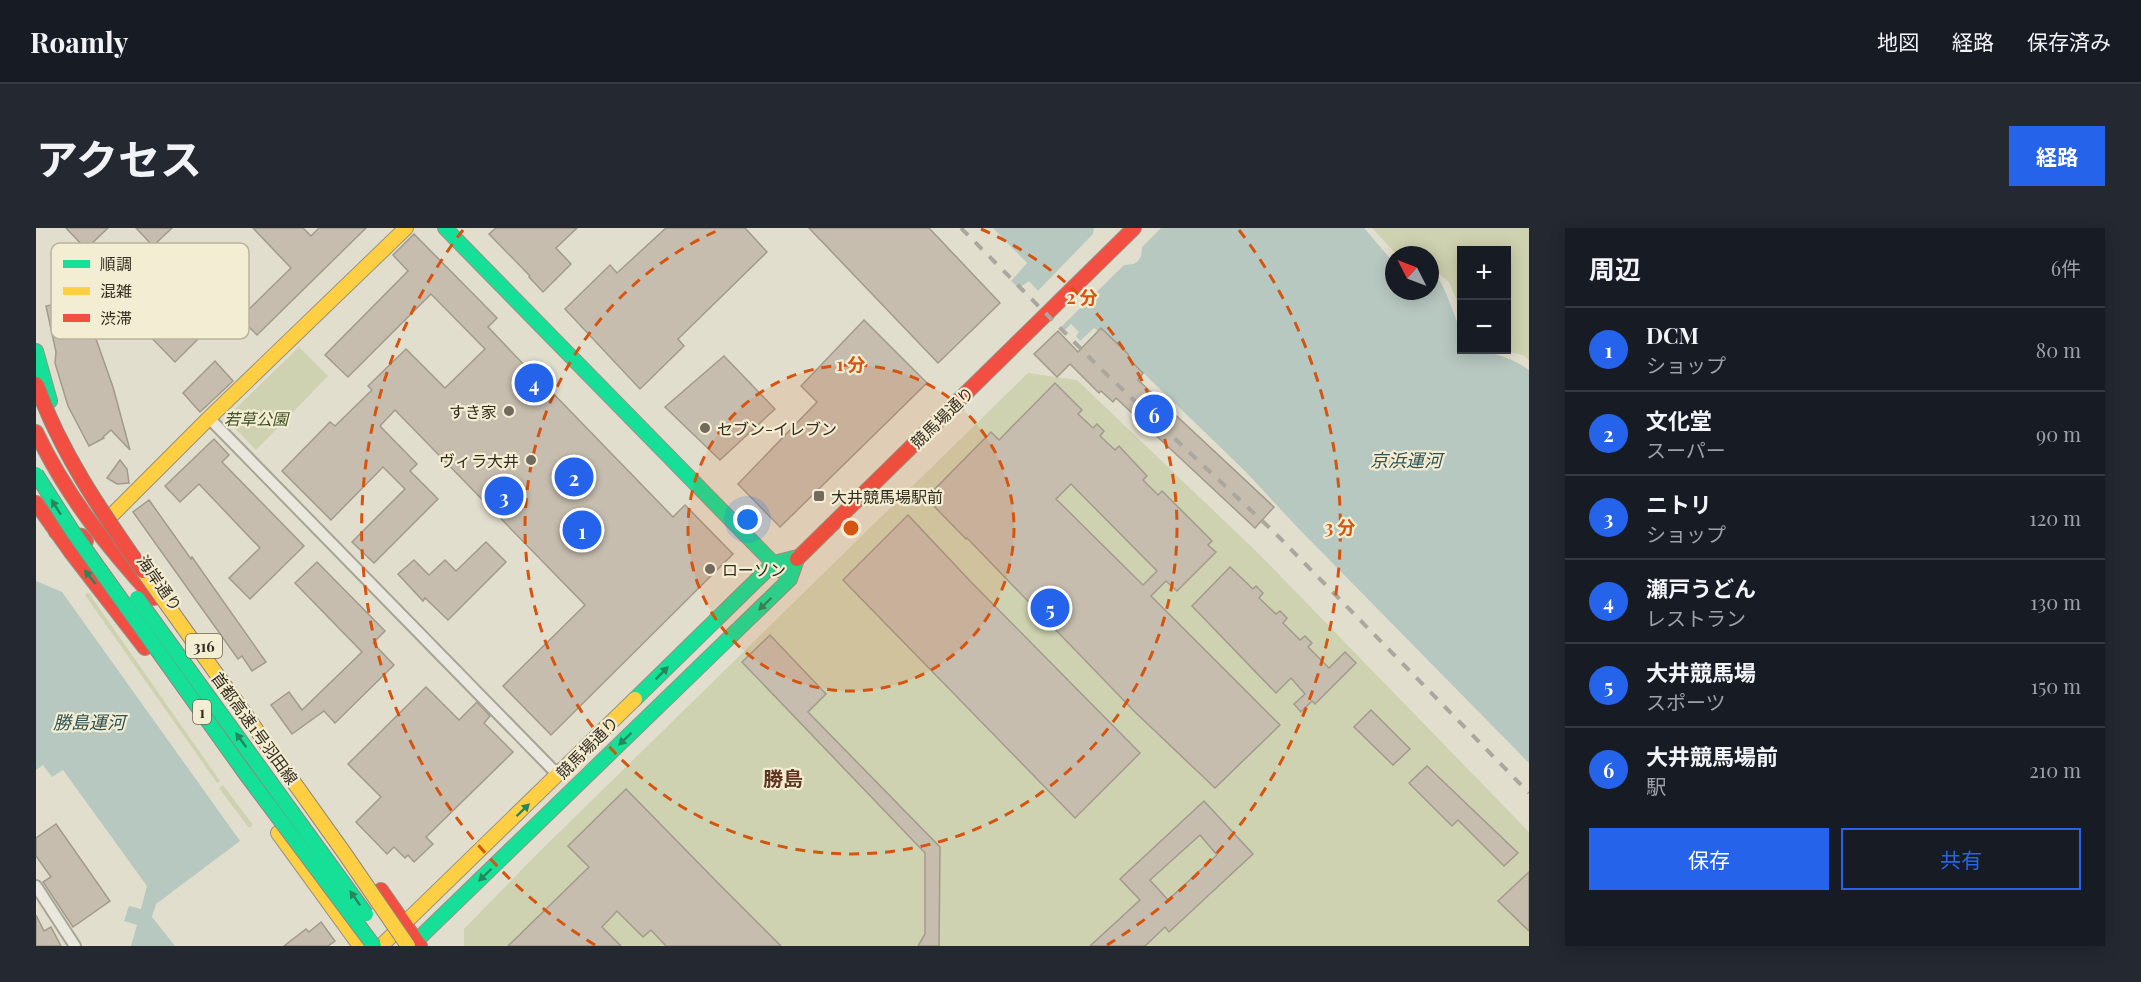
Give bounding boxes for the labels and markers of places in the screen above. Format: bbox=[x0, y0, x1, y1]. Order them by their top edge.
pin: 4 bbox=[514, 360, 554, 406]
pin: 6 bbox=[1134, 392, 1174, 436]
place label: すき家 bbox=[449, 401, 497, 422]
marker: すき家 bbox=[502, 404, 516, 418]
place label: セブン-イレブン bbox=[717, 418, 837, 439]
marker: セブン-イレブン bbox=[698, 421, 712, 435]
place label: ヴィラ大井 bbox=[439, 450, 519, 471]
marker: ヴィラ大井 bbox=[524, 453, 538, 467]
pin: 2 bbox=[554, 454, 594, 500]
pin: 3 bbox=[484, 474, 524, 518]
place label: 大井競馬場駅前 bbox=[831, 486, 943, 507]
marker: 大井競馬場駅前 bbox=[812, 489, 826, 503]
pin: 1 bbox=[562, 508, 602, 552]
centre of rings bbox=[841, 518, 861, 538]
place label: ローソン bbox=[722, 559, 786, 580]
marker: ローソン bbox=[703, 562, 717, 576]
pin: 5 bbox=[1030, 586, 1070, 631]

